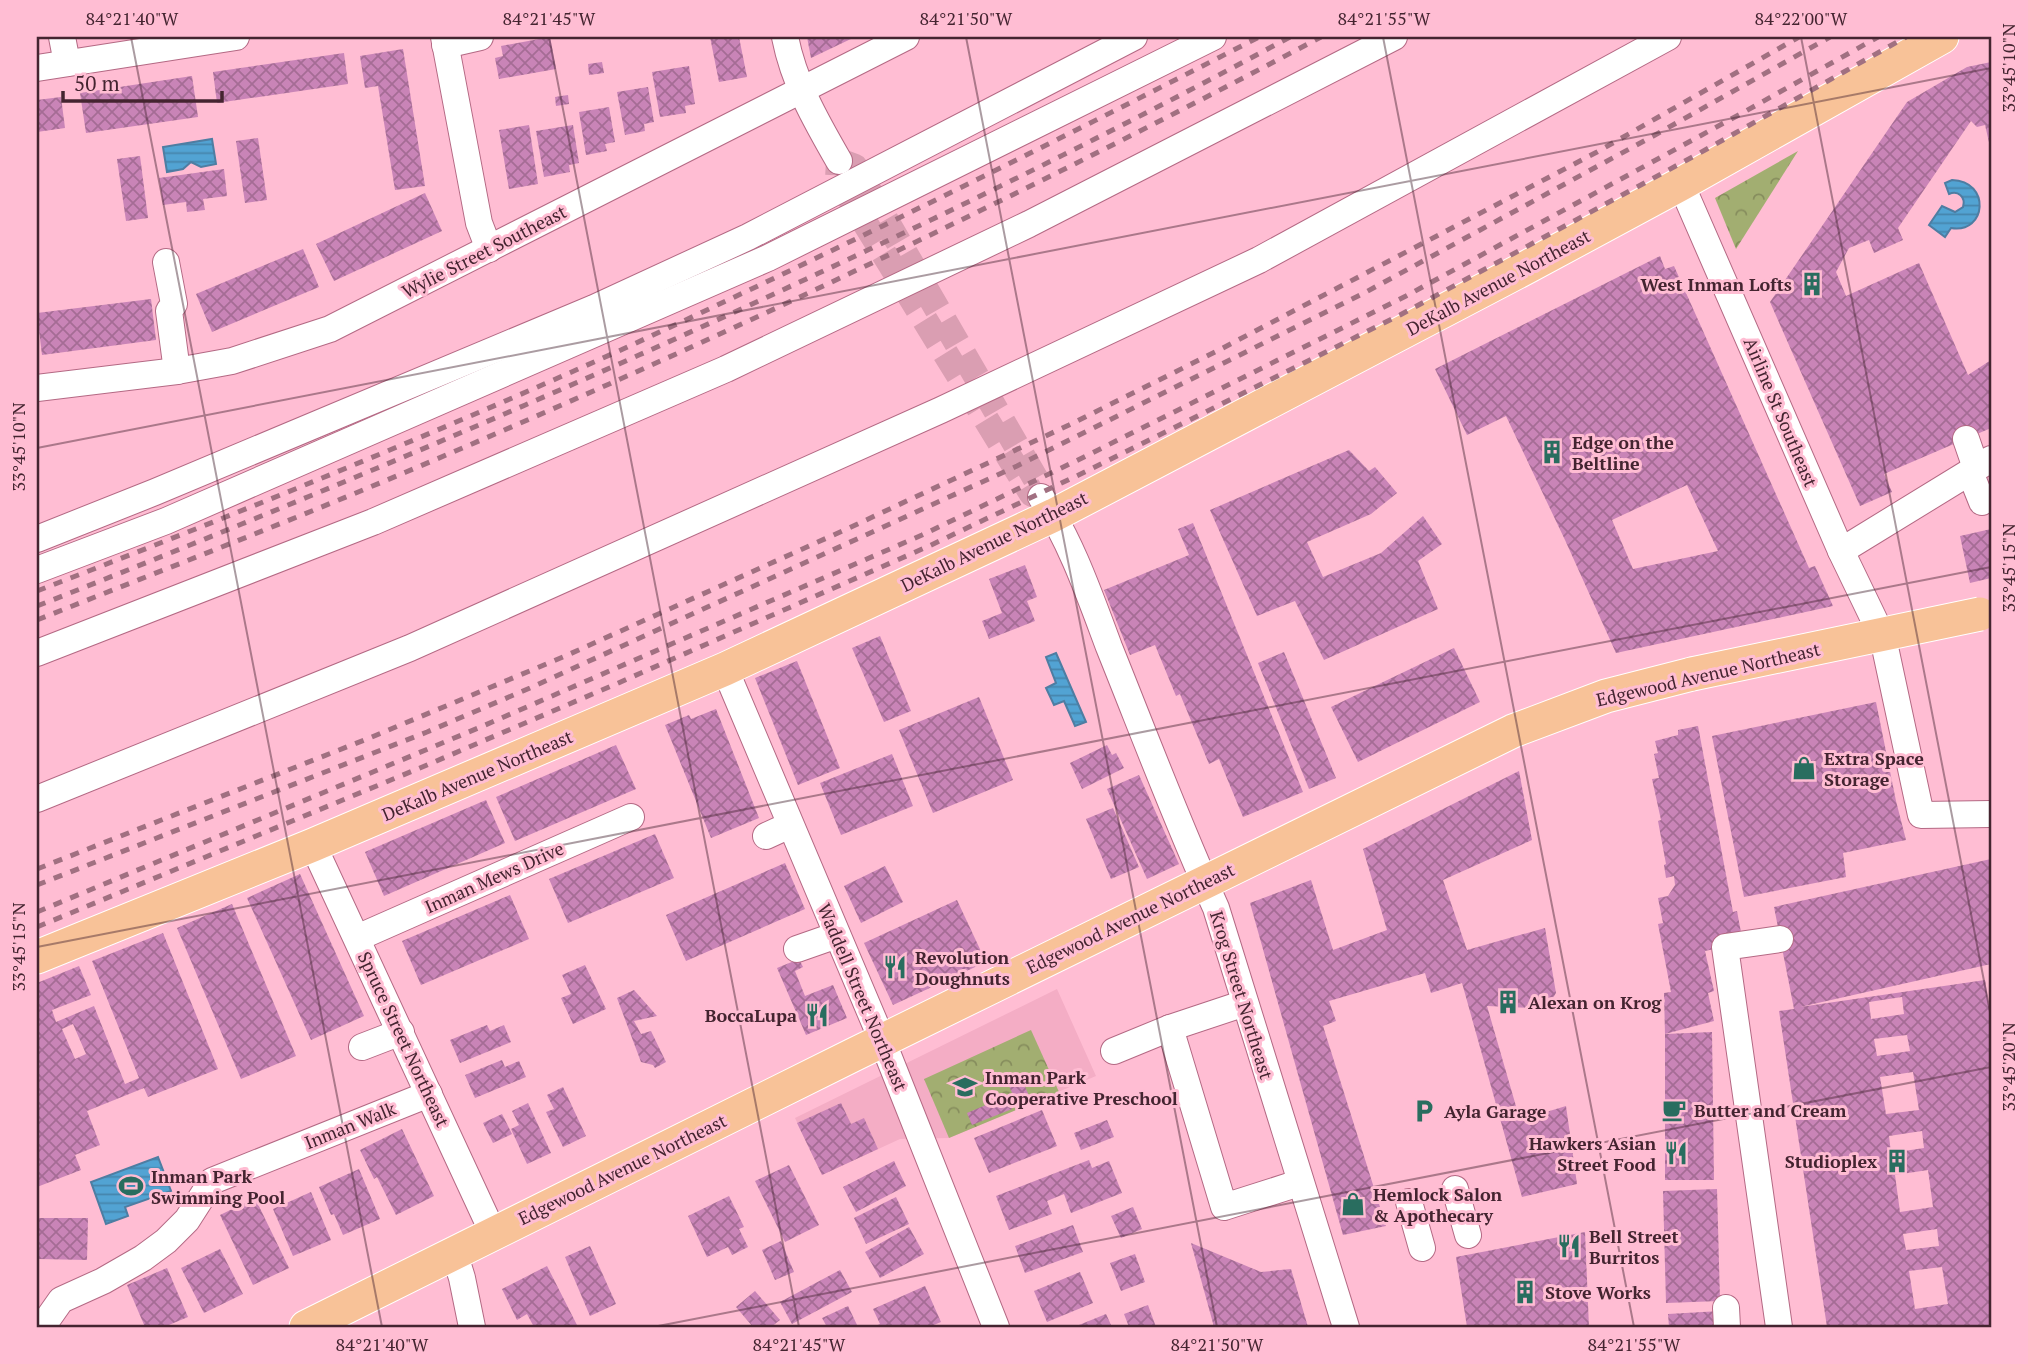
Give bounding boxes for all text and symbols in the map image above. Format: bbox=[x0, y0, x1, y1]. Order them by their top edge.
text: 84°21'40"W bbox=[86, 6, 179, 30]
text: 84°21'45"W bbox=[503, 6, 596, 30]
text: 84°21'50"W bbox=[920, 6, 1013, 30]
text: 84°21'55"W bbox=[1338, 6, 1431, 30]
text: 84°22'00"W bbox=[1755, 6, 1848, 30]
text: 33°45'10"N bbox=[1996, 23, 2020, 113]
scale bar bbox=[63, 60, 222, 104]
text: 50 m bbox=[74, 69, 120, 97]
street label: Wylie Street Southeast bbox=[398, 199, 571, 303]
street label: DeKalb Avenue Northeast bbox=[1402, 223, 1594, 341]
building icon: West Inman Lofts bbox=[1798, 270, 1826, 298]
place label: West Inman Lofts bbox=[1640, 272, 1792, 296]
street label: Airline St Southeast bbox=[1739, 334, 1823, 491]
text: 33°45'10"N bbox=[6, 402, 30, 492]
place label: Edge on the Beltline bbox=[1572, 430, 1674, 475]
building icon: Edge on the Beltline bbox=[1538, 438, 1566, 466]
street label: DeKalb Avenue Northeast bbox=[897, 485, 1092, 597]
text: 33°45'15"N bbox=[1996, 523, 2020, 613]
street label: Edgewood Avenue Northeast bbox=[1594, 636, 1823, 711]
street label: DeKalb Avenue Northeast bbox=[378, 724, 576, 826]
place label: Extra Space Storage bbox=[1824, 746, 1924, 791]
shop icon: Extra Space Storage bbox=[1790, 754, 1818, 782]
street label: Inman Mews Drive bbox=[421, 836, 567, 918]
street label: Edgewood Avenue Northeast bbox=[1022, 857, 1238, 979]
street label: Waddell Street Northeast bbox=[813, 900, 913, 1095]
text: 33°45'15"N bbox=[6, 902, 30, 992]
street label: Krog Street Northeast bbox=[1205, 908, 1279, 1082]
place label: Revolution Doughnuts bbox=[915, 945, 1010, 990]
street label: Spruce Street Northeast bbox=[353, 947, 455, 1131]
restaurant icon: Revolution Doughnuts bbox=[881, 953, 909, 981]
building icon: Alexan on Krog bbox=[1494, 988, 1522, 1016]
place label: Alexan on Krog bbox=[1528, 990, 1662, 1014]
restaurant icon: BoccaLupa bbox=[803, 1001, 831, 1029]
place label: BoccaLupa bbox=[705, 1003, 797, 1027]
text: 33°45'20"N bbox=[1996, 1022, 2020, 1112]
place label: Inman Park Cooperative Preschool bbox=[985, 1065, 1178, 1110]
school or university icon: Inman Park Cooperative Preschool bbox=[951, 1073, 979, 1101]
street label: Inman Walk bbox=[301, 1096, 400, 1154]
cafe icon: Butter and Cream bbox=[1660, 1096, 1688, 1124]
parking icon: Ayla Garage bbox=[1410, 1097, 1438, 1125]
place label: Butter and Cream bbox=[1694, 1098, 1847, 1122]
place label: Ayla Garage bbox=[1444, 1099, 1547, 1123]
street label: Edgewood Avenue Northeast bbox=[514, 1108, 730, 1230]
place label: Hawkers Asian Street Food bbox=[1529, 1131, 1656, 1176]
restaurant icon: Hawkers Asian Street Food bbox=[1662, 1139, 1690, 1167]
building icon: Studioplex bbox=[1883, 1147, 1911, 1175]
place label: Studioplex bbox=[1785, 1149, 1877, 1173]
place label: Inman Park Swimming Pool bbox=[151, 1164, 285, 1209]
sports icon: Inman Park Swimming Pool bbox=[117, 1172, 145, 1200]
place label: Hemlock Salon & Apothecary bbox=[1373, 1182, 1503, 1227]
shop icon: Hemlock Salon & Apothecary bbox=[1339, 1190, 1367, 1218]
place label: Bell Street Burritos bbox=[1589, 1224, 1679, 1269]
restaurant icon: Bell Street Burritos bbox=[1555, 1232, 1583, 1260]
building icon: Stove Works bbox=[1511, 1278, 1539, 1306]
place label: Stove Works bbox=[1545, 1280, 1651, 1304]
text: 84°21'40"W bbox=[336, 1332, 429, 1356]
text: 84°21'45"W bbox=[753, 1332, 846, 1356]
text: 84°21'50"W bbox=[1171, 1332, 1264, 1356]
text: 84°21'55"W bbox=[1588, 1332, 1681, 1356]

